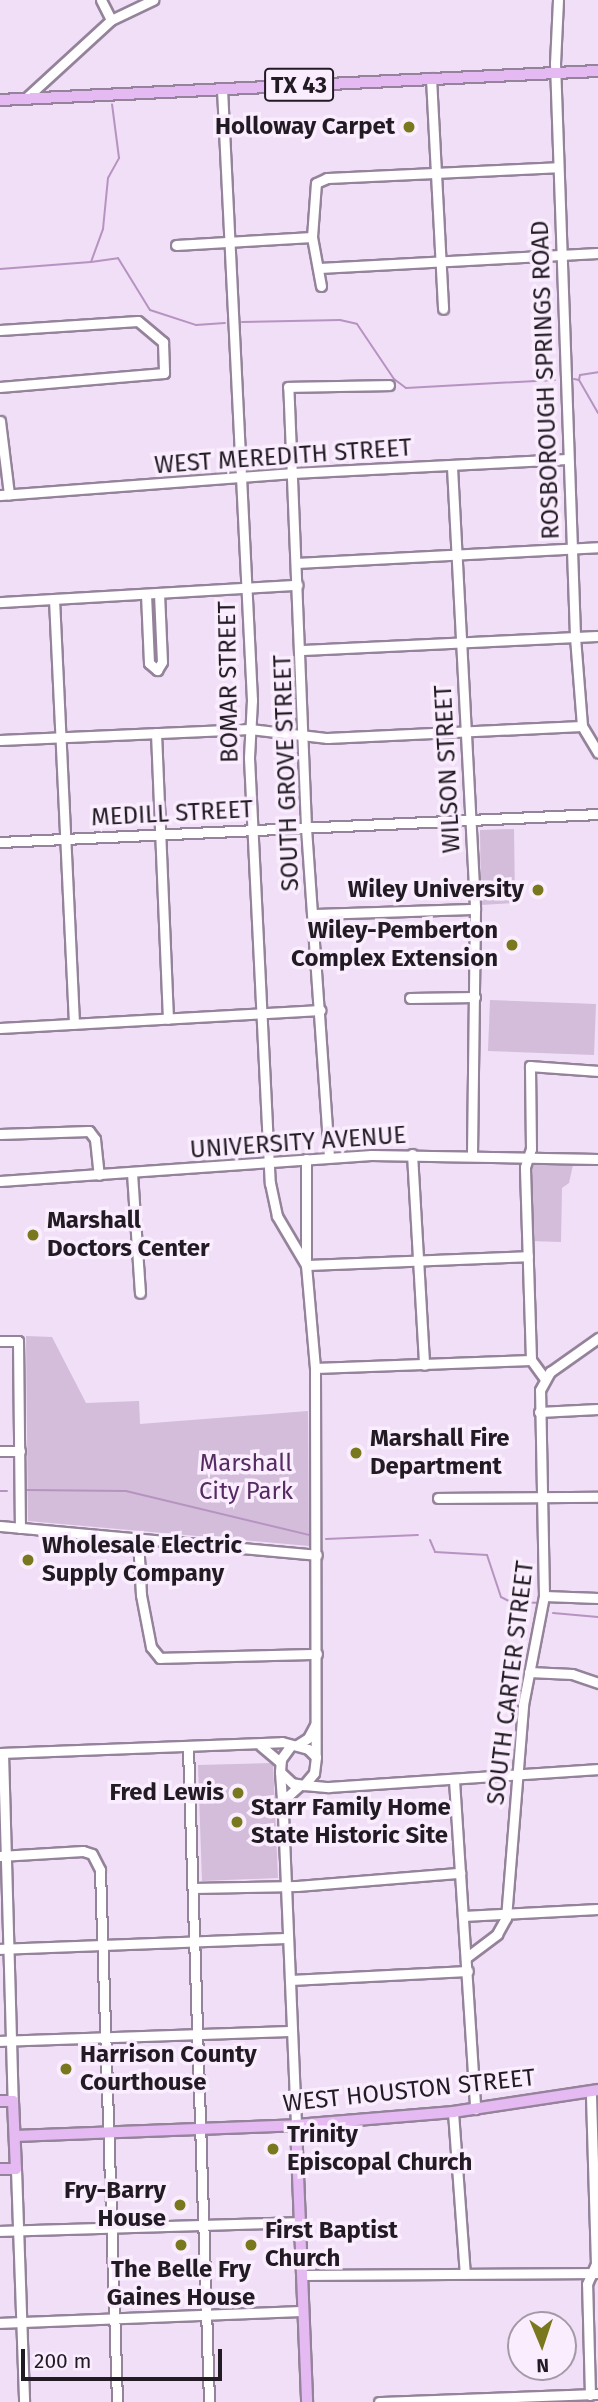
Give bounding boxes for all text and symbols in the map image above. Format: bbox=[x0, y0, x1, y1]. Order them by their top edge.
road number: TX 43 bbox=[264, 66, 334, 104]
place label: Holloway Carpet bbox=[215, 113, 395, 141]
marker: Holloway Carpet bbox=[401, 119, 417, 135]
street label: ROSBOROUGH SPRINGS ROAD bbox=[526, 220, 566, 540]
street label: WEST MEREDITH STREET bbox=[153, 434, 413, 480]
street label: BOMAR STREET bbox=[213, 601, 245, 763]
street label: SOUTH GROVE STREET bbox=[268, 654, 306, 892]
street label: WILSON STREET bbox=[429, 684, 467, 854]
street label: MEDILL STREET bbox=[90, 795, 254, 833]
place label: Wiley University bbox=[348, 876, 524, 904]
marker: Wiley University bbox=[530, 882, 546, 898]
place label: Wiley-Pemberton Complex Extension bbox=[291, 917, 498, 973]
marker: Wiley-Pemberton Complex Extension bbox=[504, 937, 520, 953]
street label: UNIVERSITY AVENUE bbox=[189, 1121, 407, 1165]
place label: Marshall Doctors Center bbox=[47, 1207, 210, 1263]
marker: Marshall Doctors Center bbox=[25, 1227, 41, 1243]
place label: Marshall Fire Department bbox=[370, 1425, 510, 1481]
marker: Marshall Fire Department bbox=[348, 1445, 364, 1461]
park label: Marshall City Park bbox=[199, 1450, 293, 1506]
place label: Wholesale Electric Supply Company bbox=[42, 1532, 242, 1588]
marker: Wholesale Electric Supply Company bbox=[20, 1552, 36, 1568]
street label: SOUTH CARTER STREET bbox=[482, 1559, 540, 1807]
place label: Fred Lewis bbox=[110, 1779, 224, 1807]
marker: Fred Lewis bbox=[230, 1785, 246, 1801]
place label: Starr Family Home State Historic Site bbox=[251, 1794, 451, 1850]
marker: Starr Family Home State Historic Site bbox=[229, 1814, 245, 1830]
place label: Harrison County Courthouse bbox=[80, 2041, 257, 2097]
marker: Harrison County Courthouse bbox=[58, 2061, 74, 2077]
street label: WEST HOUSTON STREET bbox=[281, 2063, 537, 2119]
place label: Trinity Episcopal Church bbox=[287, 2121, 472, 2177]
marker: Trinity Episcopal Church bbox=[265, 2141, 281, 2157]
place label: Fry-Barry House bbox=[64, 2177, 166, 2233]
marker: Fry-Barry House bbox=[172, 2197, 188, 2213]
place label: First Baptist Church bbox=[265, 2217, 398, 2273]
marker: The Belle Fry Gaines House bbox=[173, 2237, 189, 2253]
marker: First Baptist Church bbox=[243, 2237, 259, 2253]
place label: The Belle Fry Gaines House bbox=[107, 2256, 255, 2312]
north arrow bbox=[507, 2311, 577, 2381]
scale bar bbox=[24, 2336, 226, 2380]
text: 200 m bbox=[34, 2348, 91, 2374]
text: N bbox=[536, 2354, 549, 2377]

